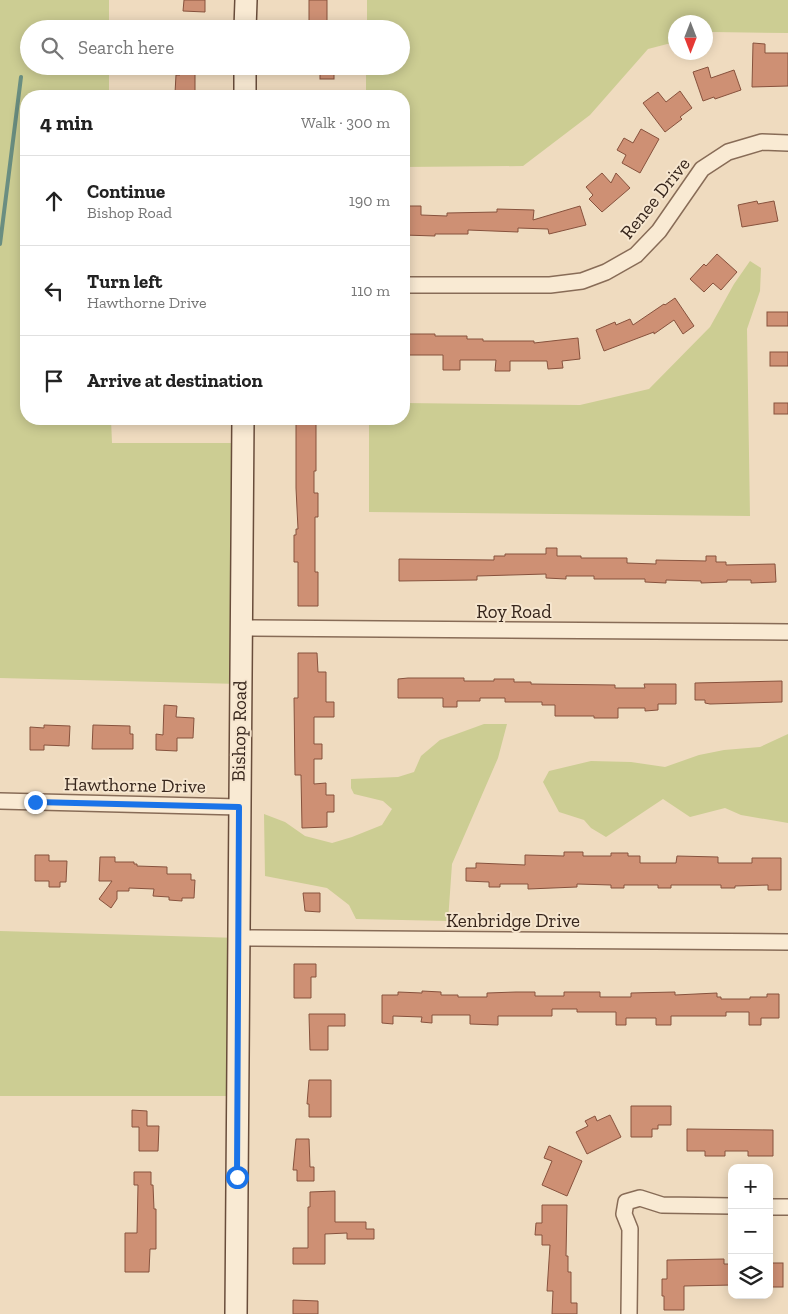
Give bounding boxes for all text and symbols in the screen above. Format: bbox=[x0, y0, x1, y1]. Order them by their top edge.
north arrow bbox=[668, 15, 713, 60]
search box bbox=[20, 20, 410, 75]
icon: search bbox=[38, 34, 66, 62]
text: Search here bbox=[78, 36, 174, 59]
text: 4 min bbox=[40, 110, 93, 135]
text: Walk · 300 m bbox=[301, 113, 390, 132]
street label: Renee Drive bbox=[615, 153, 695, 243]
text: Continue bbox=[87, 180, 165, 203]
icon: ahead bbox=[40, 187, 68, 215]
text: 190 m bbox=[349, 191, 390, 210]
text: Bishop Road bbox=[87, 203, 172, 222]
text: Turn left bbox=[87, 270, 162, 293]
icon: left bbox=[40, 277, 68, 305]
text: 110 m bbox=[351, 281, 390, 300]
text: Hawthorne Drive bbox=[87, 293, 206, 312]
icon: arrive bbox=[40, 367, 68, 395]
text: Arrive at destination bbox=[87, 369, 263, 392]
street label: Roy Road bbox=[476, 600, 552, 623]
street label: Bishop Road bbox=[227, 680, 251, 782]
street label: Hawthorne Drive bbox=[64, 772, 206, 798]
route end bbox=[24, 791, 47, 814]
street label: Kenbridge Drive bbox=[446, 909, 580, 932]
map controls bbox=[728, 1164, 773, 1299]
button: + bbox=[728, 1164, 773, 1209]
route start bbox=[226, 1166, 249, 1189]
button: − bbox=[728, 1209, 773, 1254]
button: layers bbox=[728, 1254, 773, 1299]

